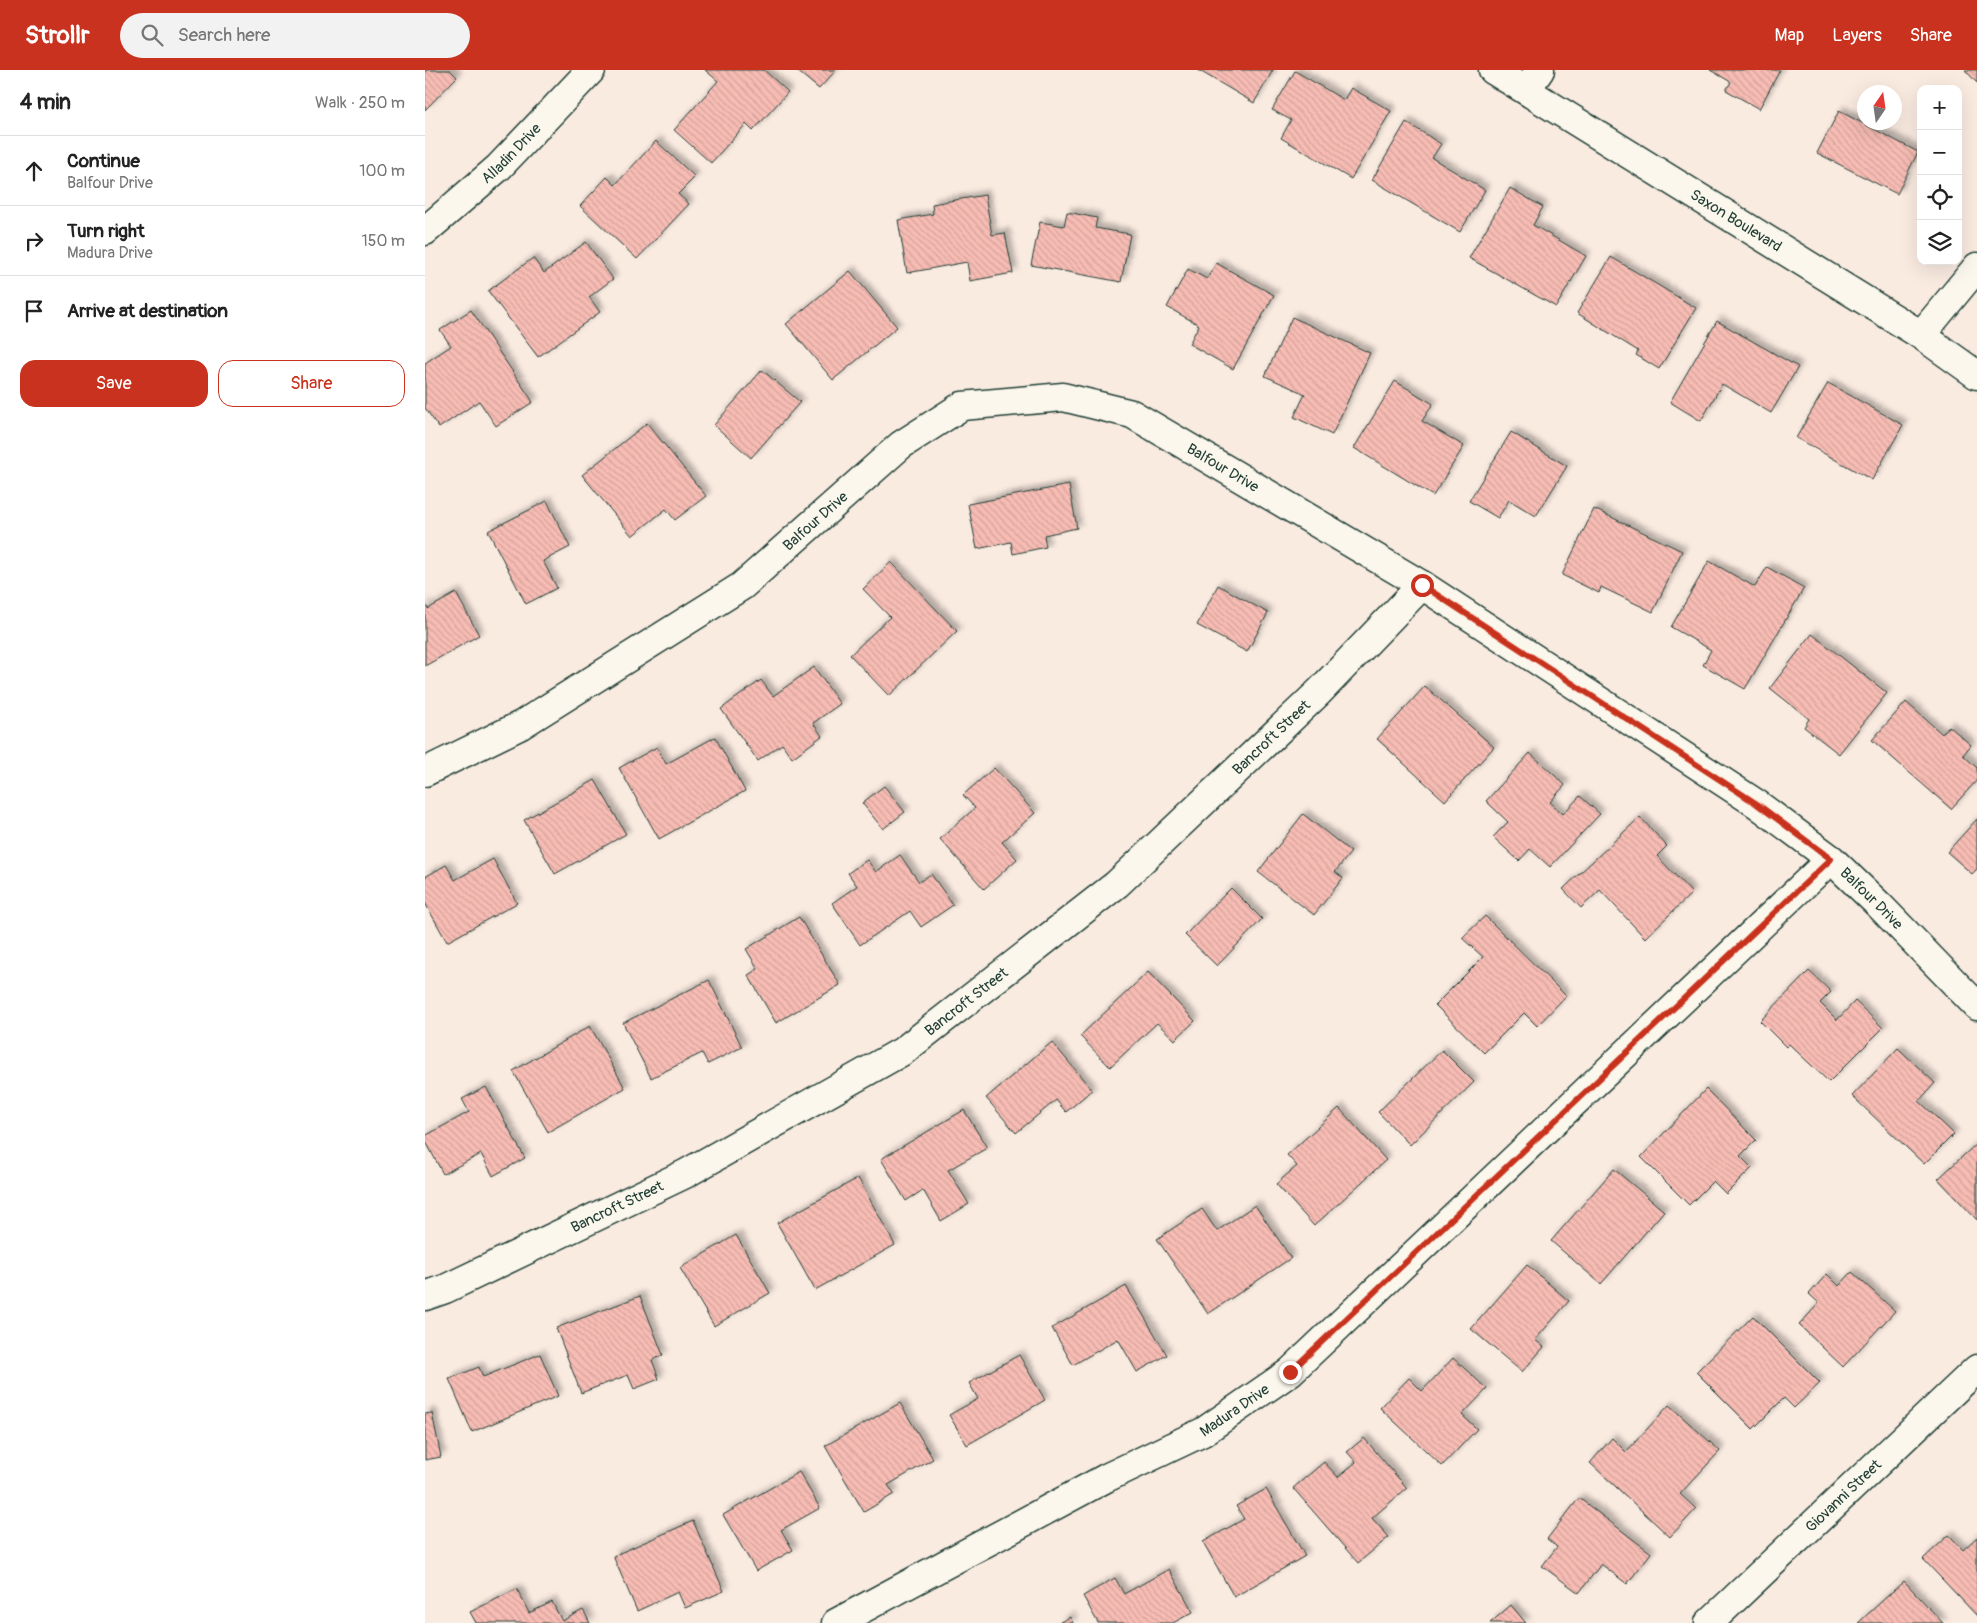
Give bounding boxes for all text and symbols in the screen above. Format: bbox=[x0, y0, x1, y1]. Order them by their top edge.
search box bbox=[120, 13, 470, 58]
text: Strollr bbox=[25, 21, 90, 50]
icon: search bbox=[138, 21, 166, 49]
text: Search here bbox=[178, 23, 270, 47]
text: Map bbox=[1775, 24, 1804, 47]
text: Layers bbox=[1832, 24, 1882, 47]
text: Share bbox=[1910, 24, 1952, 47]
north arrow bbox=[1857, 85, 1902, 130]
map controls bbox=[1917, 85, 1962, 265]
button: + bbox=[1917, 85, 1962, 130]
text: 4 min bbox=[20, 89, 71, 116]
text: Walk · 250 m bbox=[315, 93, 405, 113]
street label: Alladin Drive bbox=[477, 119, 546, 188]
button: − bbox=[1917, 130, 1962, 175]
text: Continue bbox=[67, 149, 140, 173]
icon: ahead bbox=[20, 157, 48, 185]
text: 100 m bbox=[359, 161, 405, 181]
text: Balfour Drive bbox=[67, 173, 153, 193]
button: locate bbox=[1917, 175, 1962, 220]
street label: Saxon Boulevard bbox=[1687, 185, 1785, 256]
text: Turn right bbox=[67, 219, 145, 243]
button: layers bbox=[1917, 220, 1962, 265]
icon: right bbox=[20, 227, 48, 255]
text: 150 m bbox=[361, 231, 405, 251]
text: Madura Drive bbox=[67, 243, 153, 263]
icon: arrive bbox=[20, 297, 48, 325]
text: Arrive at destination bbox=[67, 299, 228, 323]
button: Save bbox=[20, 360, 208, 407]
button: Share bbox=[218, 360, 405, 407]
street label: Balfour Drive bbox=[1183, 439, 1263, 497]
street label: Balfour Drive bbox=[779, 487, 852, 555]
route start bbox=[1411, 574, 1434, 597]
street label: Bancroft Street bbox=[1228, 695, 1315, 779]
street label: Balfour Drive bbox=[1836, 863, 1907, 934]
street label: Bancroft Street bbox=[921, 963, 1013, 1040]
street label: Bancroft Street bbox=[568, 1176, 667, 1237]
route end bbox=[1279, 1361, 1302, 1384]
street label: Madura Drive bbox=[1196, 1379, 1273, 1441]
street label: Giovanni Street bbox=[1801, 1455, 1886, 1536]

